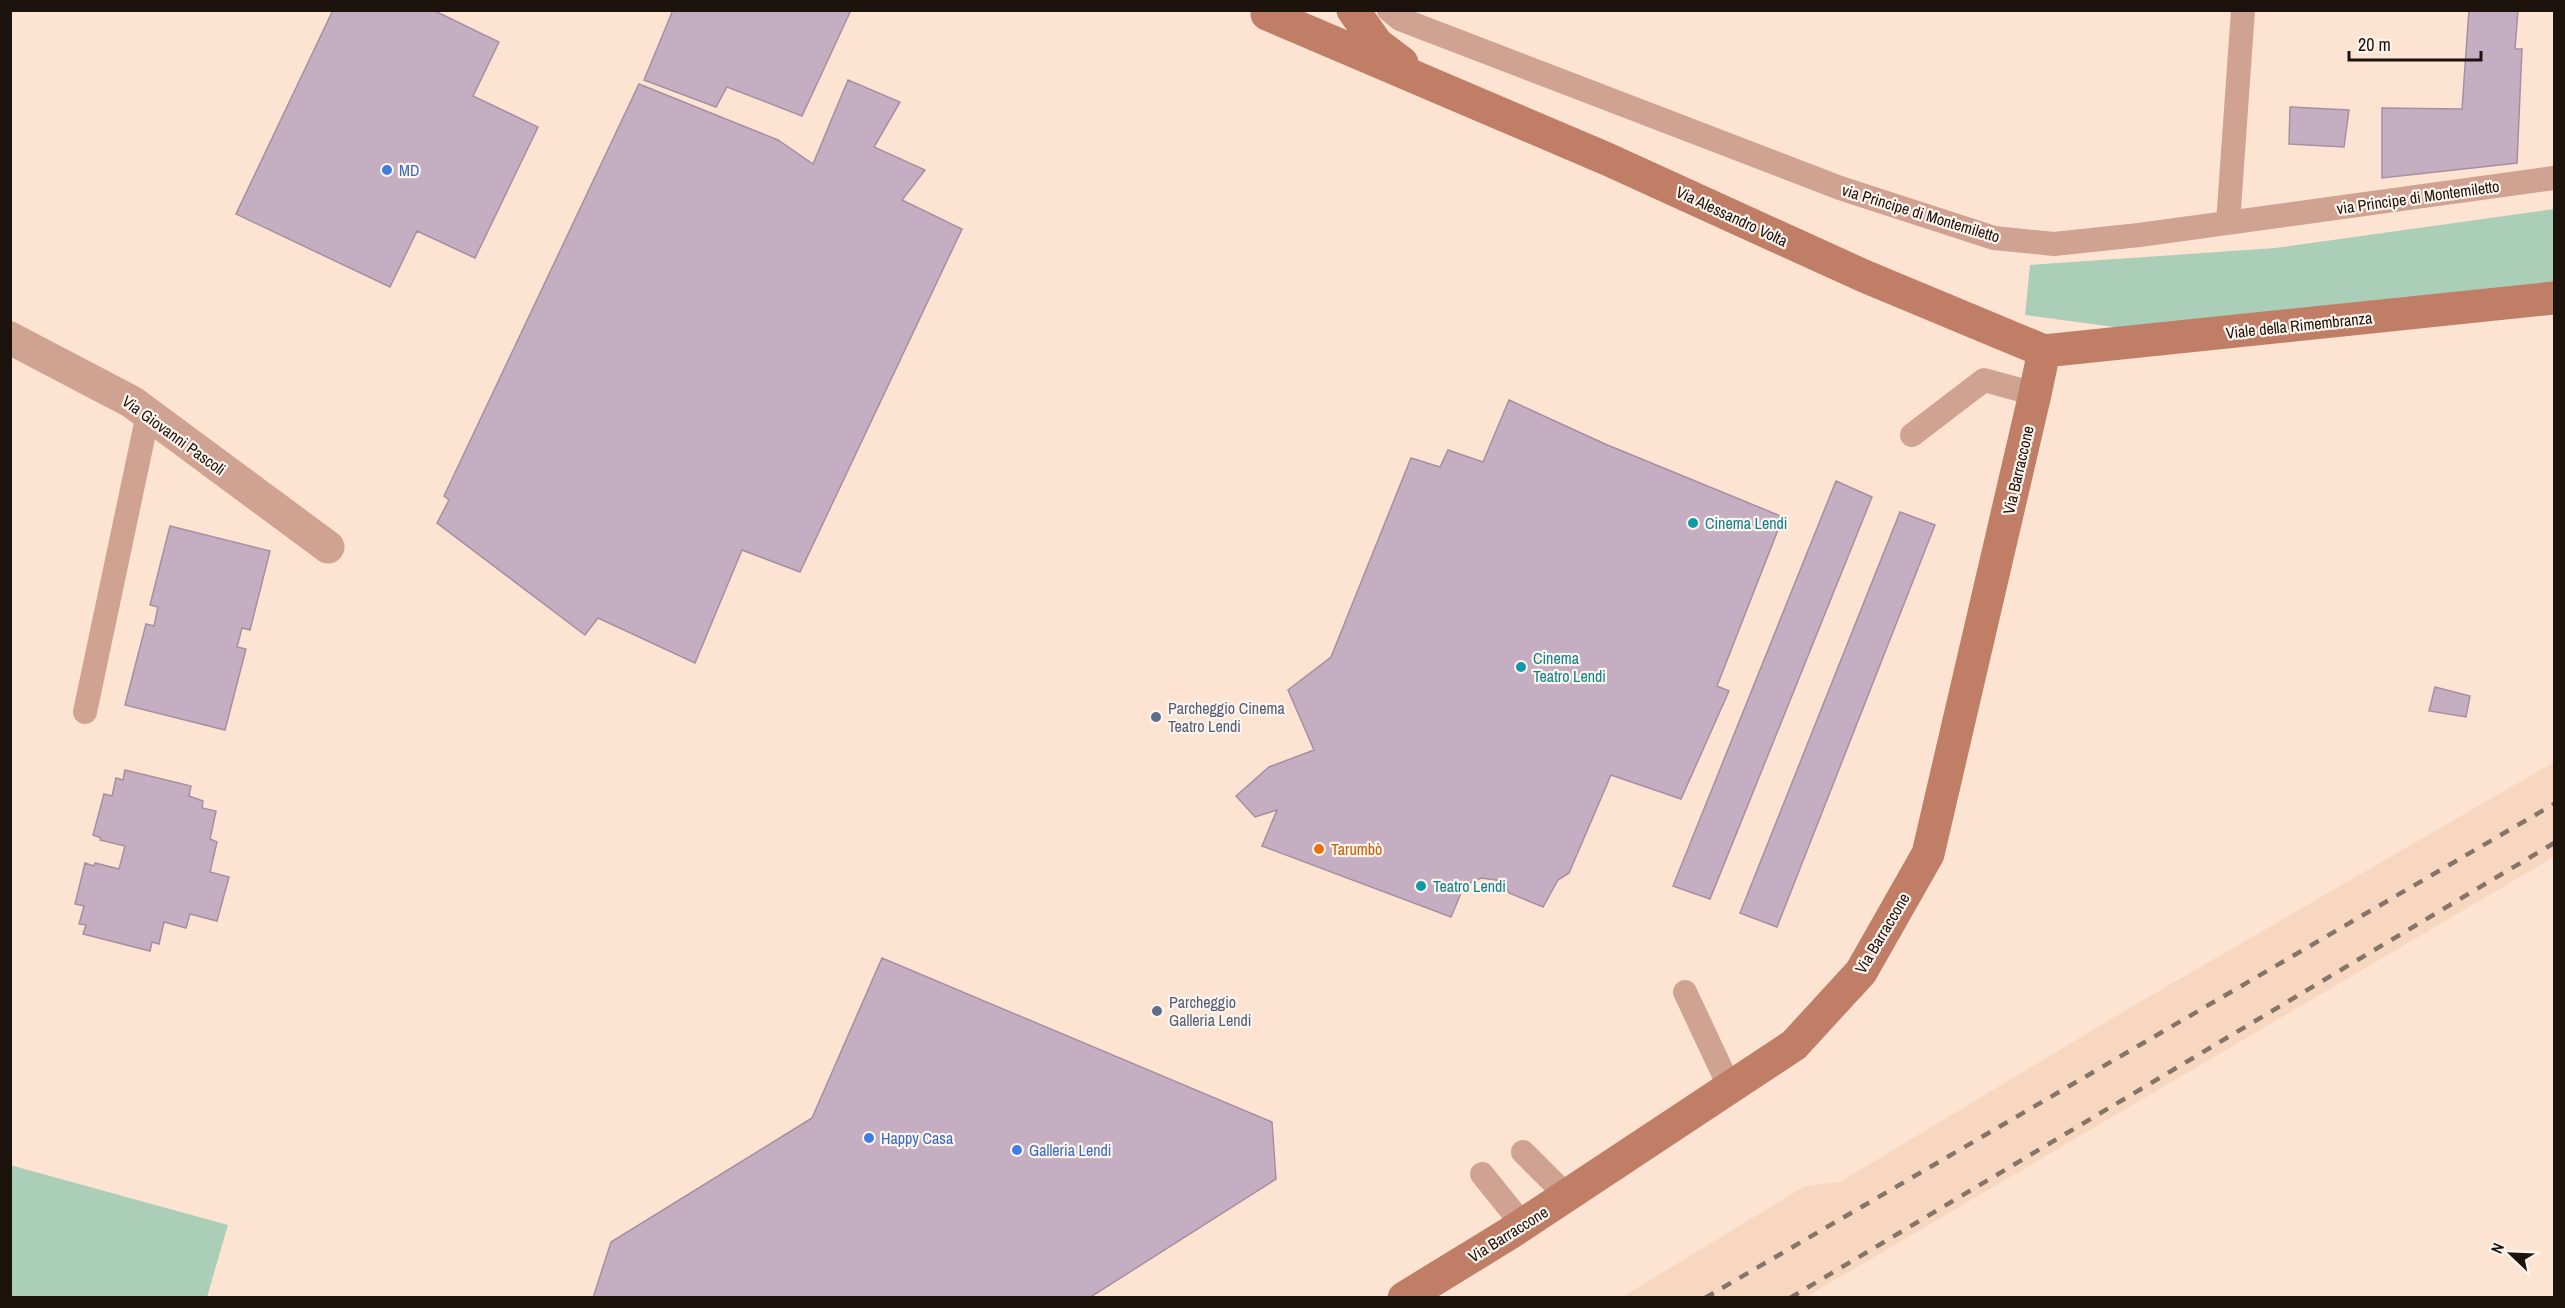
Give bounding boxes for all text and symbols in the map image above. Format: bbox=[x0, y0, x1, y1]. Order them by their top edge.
scale bar bbox=[2349, 24, 2481, 62]
text: 20 m bbox=[2358, 32, 2391, 57]
place label: MD bbox=[399, 159, 419, 181]
marker: MD bbox=[380, 163, 394, 177]
street label: via Principe di Montemiletto bbox=[2335, 175, 2501, 219]
street label: via Principe di Montemiletto bbox=[1839, 178, 2003, 248]
street label: Via Alessandro Volta bbox=[1673, 180, 1792, 252]
street label: Viale della Rimembranza bbox=[2225, 306, 2374, 344]
street label: Via Giovanni Pascoli bbox=[118, 390, 230, 480]
street label: Via Barraccone bbox=[1997, 424, 2039, 516]
place label: Cinema Lendi bbox=[1705, 512, 1787, 534]
marker: Cinema Lendi bbox=[1686, 516, 1700, 530]
place label: Cinema Teatro Lendi bbox=[1533, 647, 1606, 687]
marker: Cinema Teatro Lendi bbox=[1514, 660, 1528, 674]
place label: Parcheggio Cinema Teatro Lendi bbox=[1168, 697, 1285, 737]
marker: Parcheggio Cinema Teatro Lendi bbox=[1149, 710, 1163, 724]
place label: Tarumbò bbox=[1331, 838, 1382, 860]
marker: Tarumbò bbox=[1312, 842, 1326, 856]
place label: Teatro Lendi bbox=[1433, 875, 1506, 897]
marker: Teatro Lendi bbox=[1414, 879, 1428, 893]
street label: Via Barraccone bbox=[1849, 889, 1915, 977]
place label: Parcheggio Galleria Lendi bbox=[1169, 991, 1251, 1031]
marker: Parcheggio Galleria Lendi bbox=[1150, 1004, 1164, 1018]
place label: Happy Casa bbox=[881, 1127, 954, 1149]
marker: Happy Casa bbox=[862, 1131, 876, 1145]
place label: Galleria Lendi bbox=[1029, 1139, 1111, 1161]
marker: Galleria Lendi bbox=[1010, 1143, 1024, 1157]
street label: Via Barraccone bbox=[1464, 1201, 1552, 1267]
north arrow bbox=[2481, 1224, 2541, 1284]
text: N bbox=[2485, 1239, 2509, 1257]

